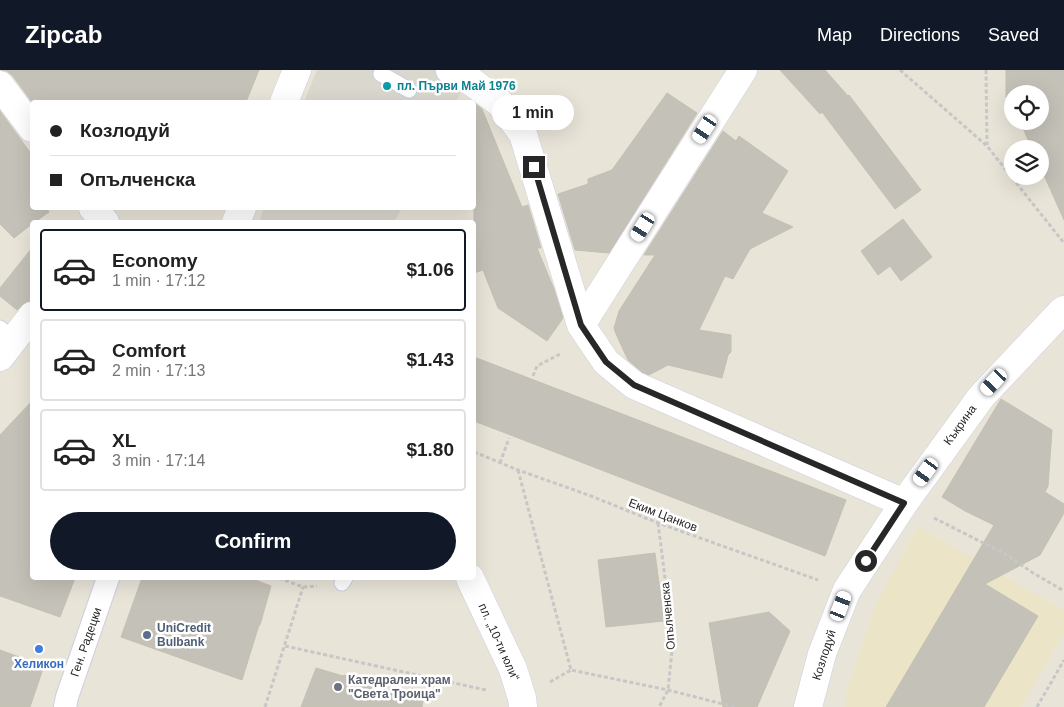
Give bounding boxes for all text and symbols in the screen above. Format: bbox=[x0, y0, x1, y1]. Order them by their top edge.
text: Zipcab bbox=[25, 21, 102, 48]
text: Map bbox=[817, 25, 852, 45]
text: Directions bbox=[880, 25, 960, 45]
text: Saved bbox=[988, 25, 1039, 45]
place label: пл. Първи Май 1976 bbox=[397, 79, 516, 93]
marker: пл. Първи Май 1976 bbox=[381, 80, 393, 92]
map controls bbox=[1004, 85, 1049, 185]
button: locate bbox=[1004, 85, 1049, 130]
callout: 1 min bbox=[493, 94, 575, 129]
text: 1 min bbox=[512, 104, 554, 121]
car bbox=[690, 112, 719, 146]
text: Козлодуй bbox=[80, 120, 170, 141]
button: layers bbox=[1004, 140, 1049, 185]
route end bbox=[523, 156, 545, 178]
text: Опълченска bbox=[80, 169, 195, 190]
car bbox=[628, 210, 657, 244]
icon: car bbox=[52, 248, 97, 293]
text: Economy bbox=[112, 250, 198, 271]
text: $1.06 bbox=[406, 259, 454, 280]
text: 1 min · 17:12 bbox=[112, 272, 205, 289]
icon: car bbox=[52, 338, 97, 383]
text: Comfort bbox=[112, 340, 186, 361]
text: $1.43 bbox=[406, 349, 454, 370]
text: 2 min · 17:13 bbox=[112, 362, 205, 379]
car bbox=[978, 366, 1009, 398]
street label: Къкрина bbox=[941, 402, 979, 448]
icon: car bbox=[52, 428, 97, 473]
text: XL bbox=[112, 430, 136, 451]
text: $1.80 bbox=[406, 439, 454, 460]
text: 3 min · 17:14 bbox=[112, 452, 205, 469]
car bbox=[911, 455, 940, 489]
street label: Еким Цанков bbox=[627, 495, 699, 535]
button: Confirm bbox=[50, 512, 456, 570]
route start bbox=[855, 550, 877, 572]
street label: Опълченска bbox=[658, 581, 678, 650]
car bbox=[828, 589, 853, 623]
street label: пл. „10-ти юли“ bbox=[476, 601, 522, 683]
street label: Ген. Радецки bbox=[68, 605, 104, 679]
place label: UniCredit Bulbank bbox=[157, 621, 211, 649]
street label: Козлодуй bbox=[809, 628, 839, 682]
marker: UniCredit Bulbank bbox=[141, 629, 153, 641]
marker: Хеликон bbox=[33, 643, 45, 655]
place label: Хеликон bbox=[14, 657, 64, 671]
place label: Катедрален храм "Света Троица" bbox=[348, 673, 451, 701]
marker: Катедрален храм "Света Троица" bbox=[332, 681, 344, 693]

